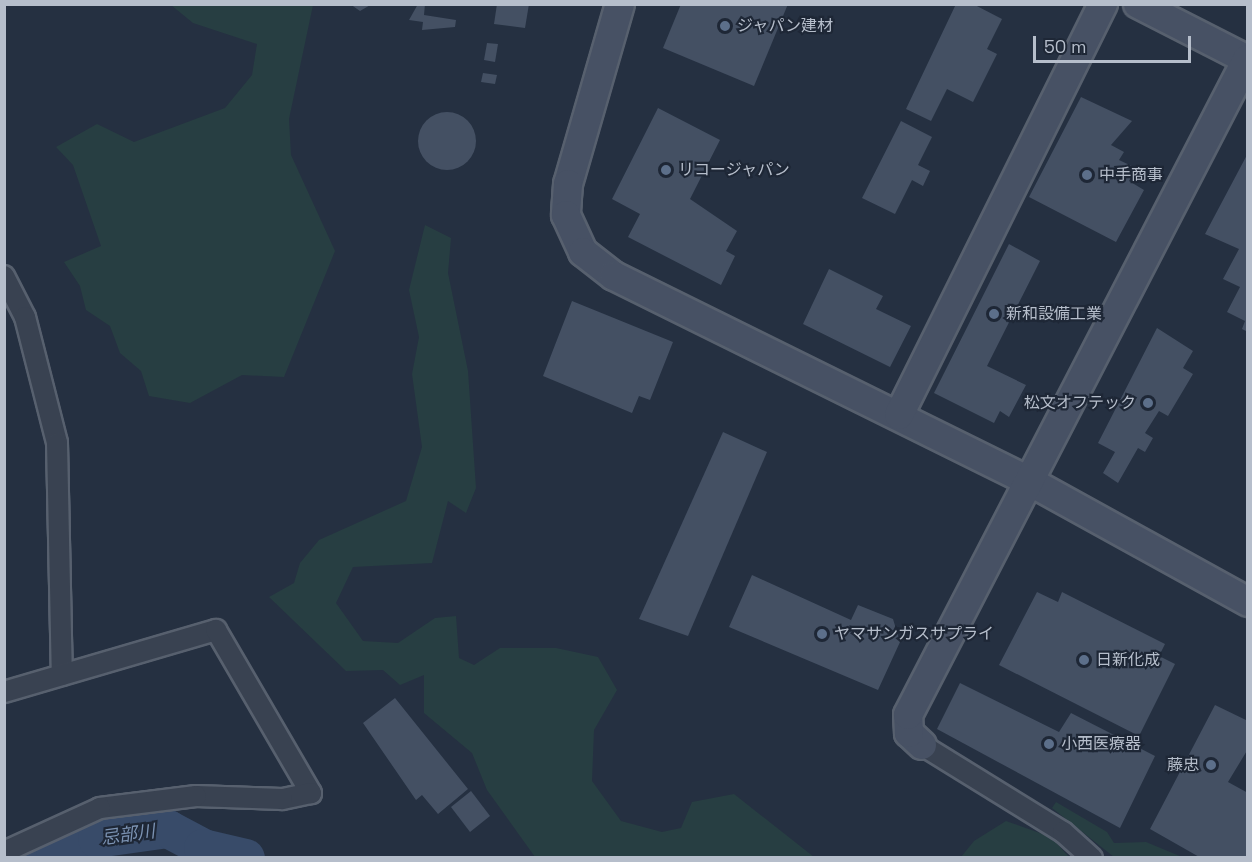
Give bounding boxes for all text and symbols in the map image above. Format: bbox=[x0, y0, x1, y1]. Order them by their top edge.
place label: ジャパン建材 bbox=[737, 16, 833, 36]
marker: ジャパン建材 bbox=[718, 19, 732, 33]
scale bar bbox=[1036, 24, 1194, 62]
text: 50 m bbox=[1044, 35, 1086, 58]
place label: リコージャパン bbox=[678, 160, 790, 180]
marker: リコージャパン bbox=[659, 163, 673, 177]
place label: 中手商事 bbox=[1099, 165, 1163, 185]
marker: 中手商事 bbox=[1080, 168, 1094, 182]
place label: 新和設備工業 bbox=[1006, 304, 1102, 324]
marker: 新和設備工業 bbox=[987, 307, 1001, 321]
place label: 松文オフテック bbox=[1024, 393, 1136, 413]
marker: 松文オフテック bbox=[1141, 396, 1155, 410]
place label: ヤマサンガスサプライ bbox=[834, 624, 994, 644]
marker: ヤマサンガスサプライ bbox=[815, 627, 829, 641]
place label: 日新化成 bbox=[1096, 650, 1160, 670]
marker: 日新化成 bbox=[1077, 653, 1091, 667]
place label: 小西医療器 bbox=[1061, 734, 1141, 754]
marker: 小西医療器 bbox=[1042, 737, 1056, 751]
place label: 藤忠 bbox=[1167, 755, 1199, 775]
marker: 藤忠 bbox=[1204, 758, 1218, 772]
water label: 忌部川 bbox=[100, 821, 156, 849]

